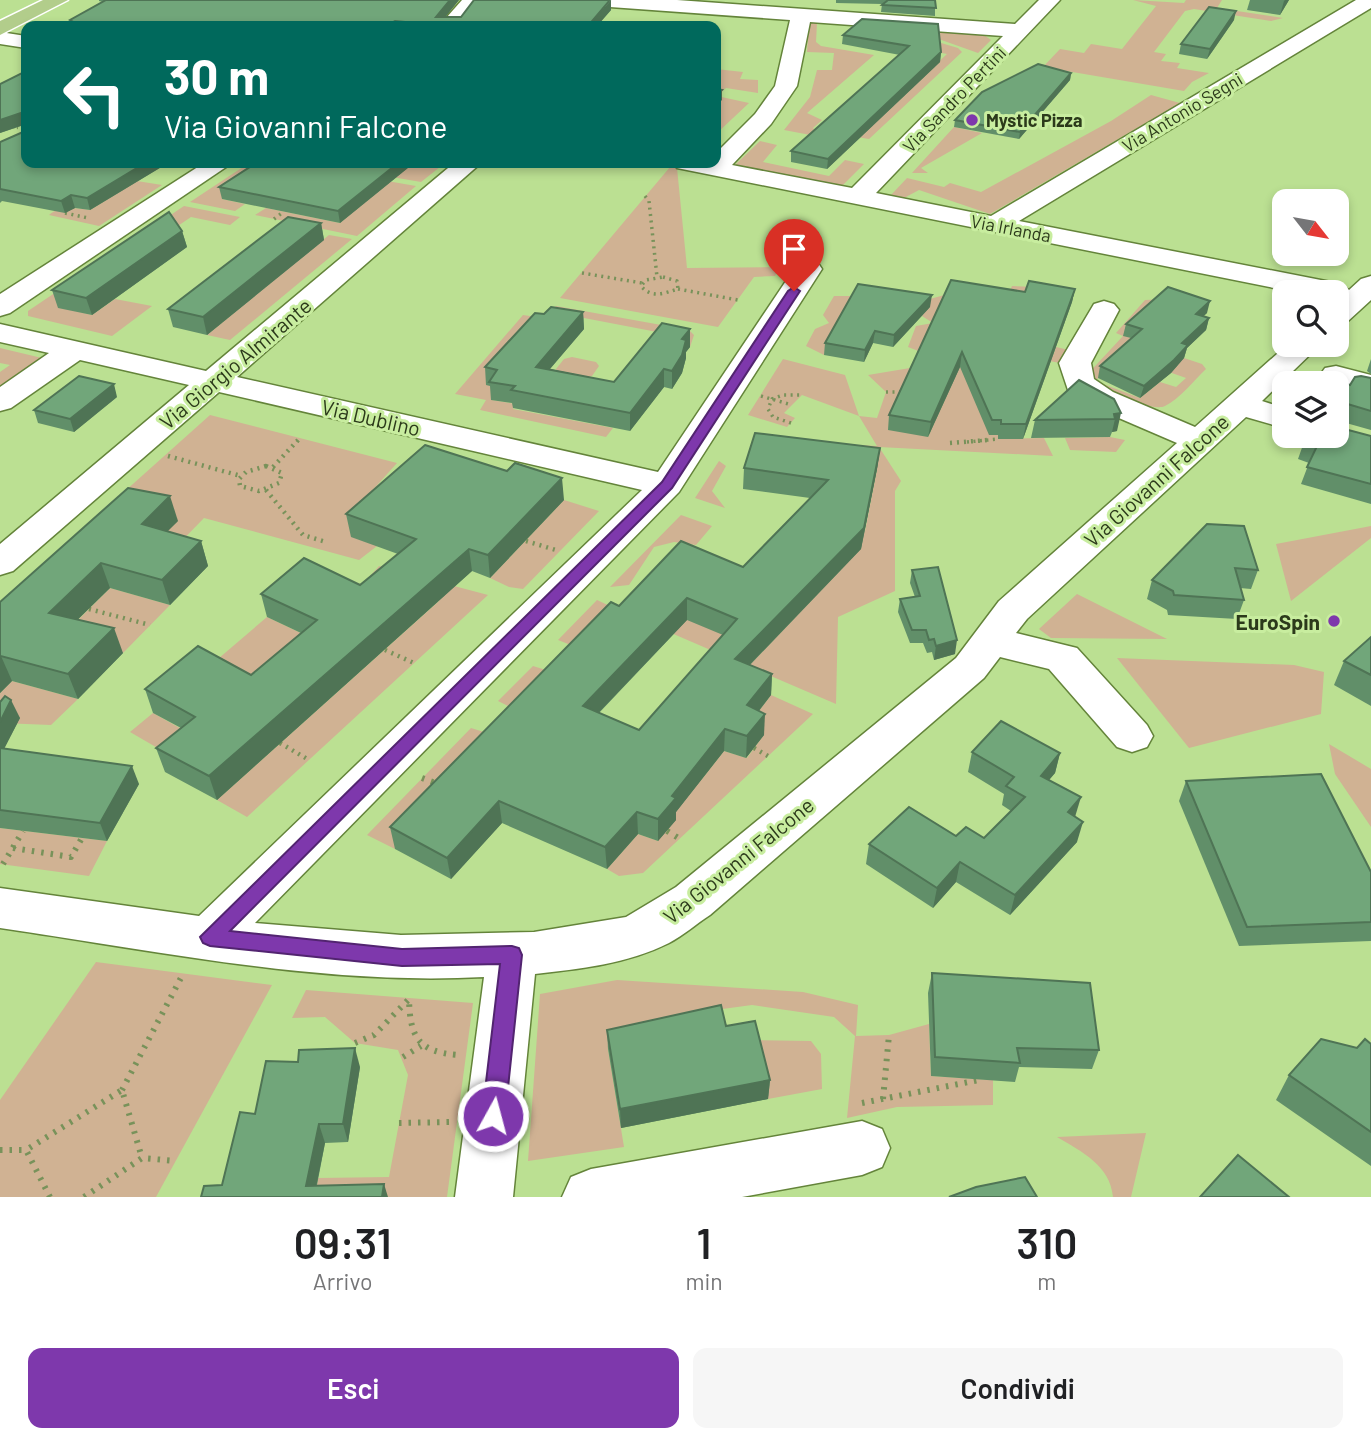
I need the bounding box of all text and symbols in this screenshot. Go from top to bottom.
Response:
street label: Via Sandro Pertini [898,41,1010,157]
text: 30 m [164,46,269,105]
icon: left [49,49,140,140]
street label: Via Antonio Segni [1118,67,1246,157]
text: Via Giovanni Falcone [164,106,448,144]
place label: Mystic Pizza [986,109,1082,131]
marker: Mystic Pizza [964,112,980,128]
north arrow [1272,189,1349,266]
map controls [1272,189,1349,448]
street label: Via Irlanda [969,209,1053,247]
pin [764,219,824,291]
icon: arrive [775,230,813,268]
button: search [1272,280,1349,357]
street label: Via Giorgio Almirante [154,292,316,434]
button: layers [1272,371,1349,448]
street label: Via Dublino [319,393,423,441]
street label: Via Giovanni Falcone [1079,408,1233,552]
place label: EuroSpin [1236,609,1320,634]
marker: EuroSpin [1326,613,1342,629]
street label: Via Giovanni Falcone [658,792,818,928]
position arrow [456,1079,530,1153]
text: 09:31 [294,1217,392,1267]
text: 1 [697,1217,711,1267]
text: 310 [1016,1217,1077,1267]
text: Arrivo [313,1267,373,1295]
text: min [685,1267,723,1295]
text: m [1037,1267,1056,1295]
button: Esci [28,1348,679,1428]
button: Condividi [693,1348,1343,1428]

